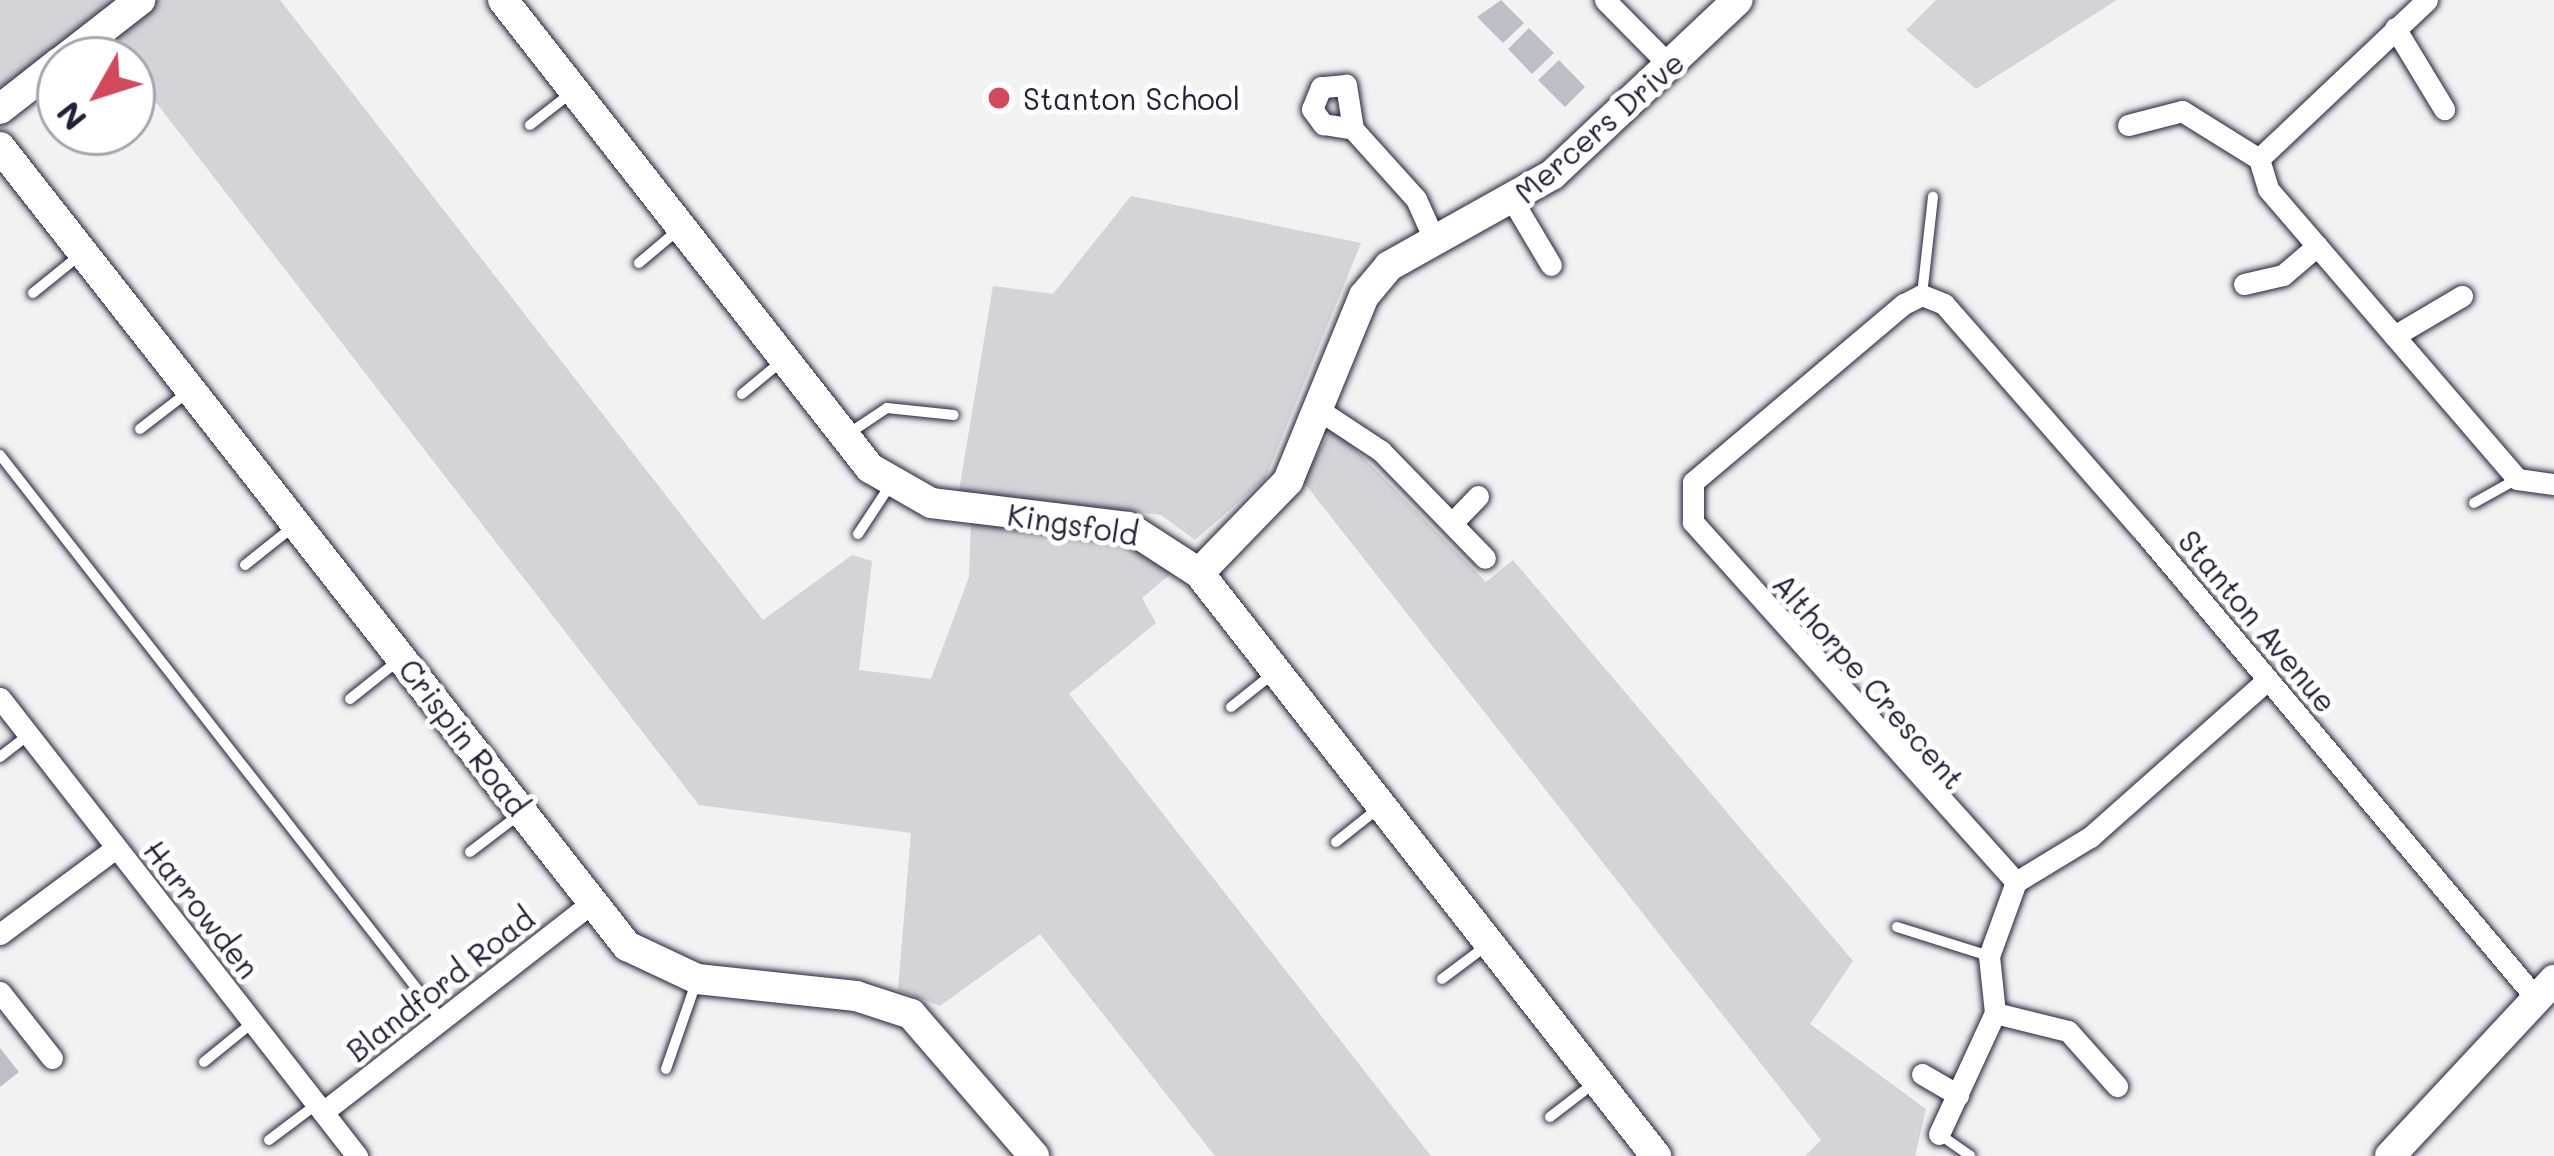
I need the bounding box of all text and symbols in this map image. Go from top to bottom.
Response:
north arrow [36,36,156,156]
street label: Mercers Drive [1507,44,1691,210]
place label: Stanton School [1023,80,1240,116]
marker: Stanton School [986,85,1012,111]
text: N [45,94,95,140]
street label: Kingsfold [1005,496,1141,552]
street label: Stanton Avenue [2171,523,2345,719]
street label: Althorpe Crescent [1766,566,1972,796]
street label: Crispin Road [392,651,536,823]
street label: Harrowden [137,833,267,985]
street label: Blandford Road [339,900,541,1068]

